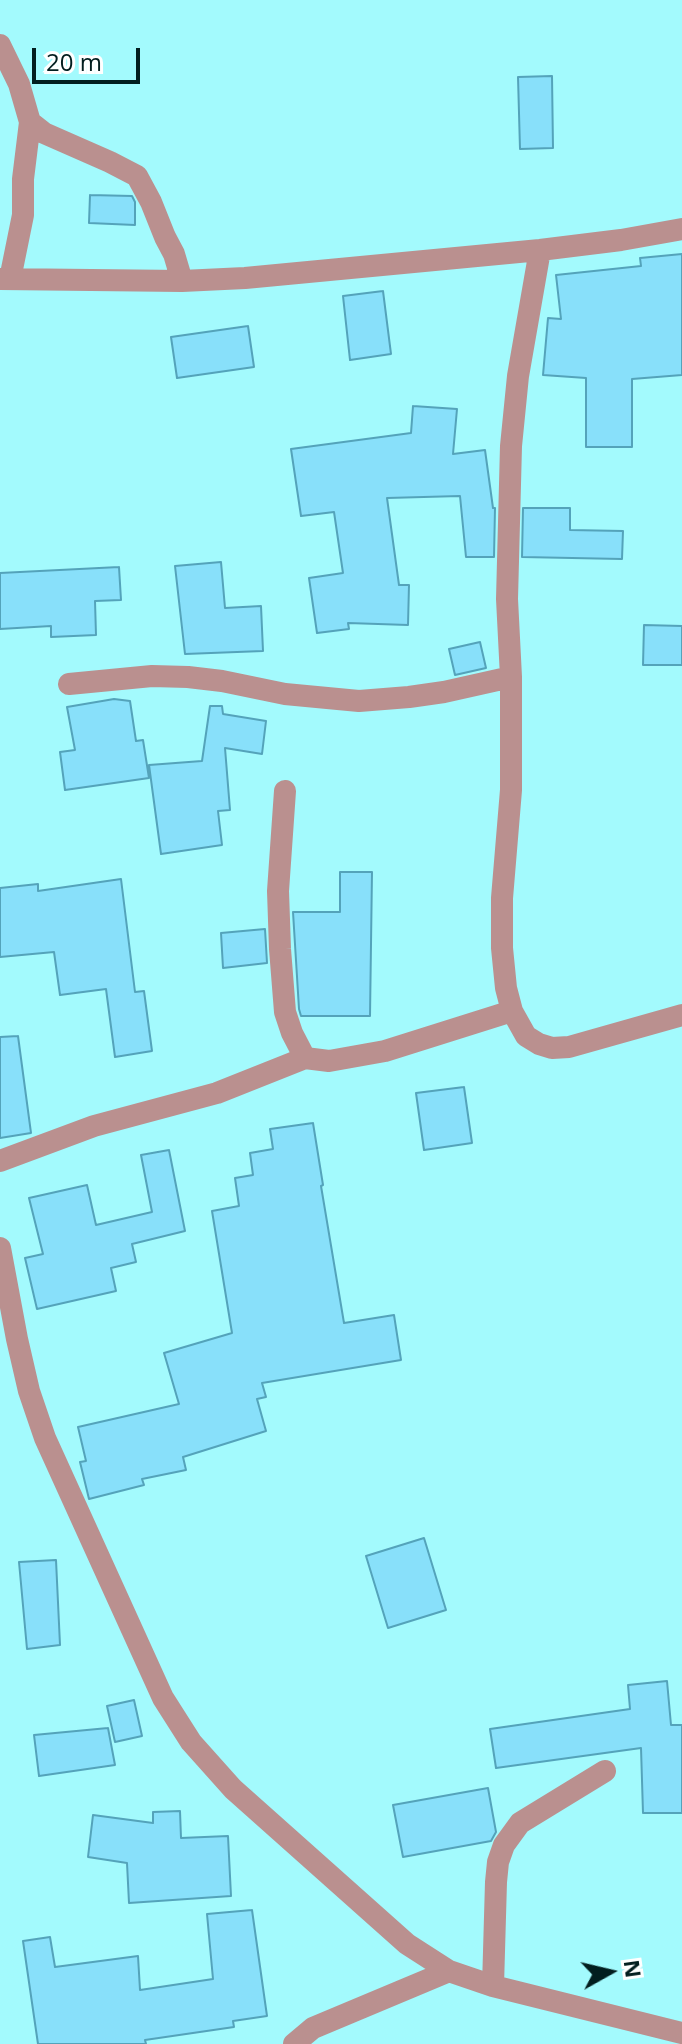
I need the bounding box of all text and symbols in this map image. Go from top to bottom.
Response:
scale bar [36,32,144,82]
text: 20 m [46,45,102,78]
north arrow [570,1932,650,2012]
text: N [618,1958,650,1980]

